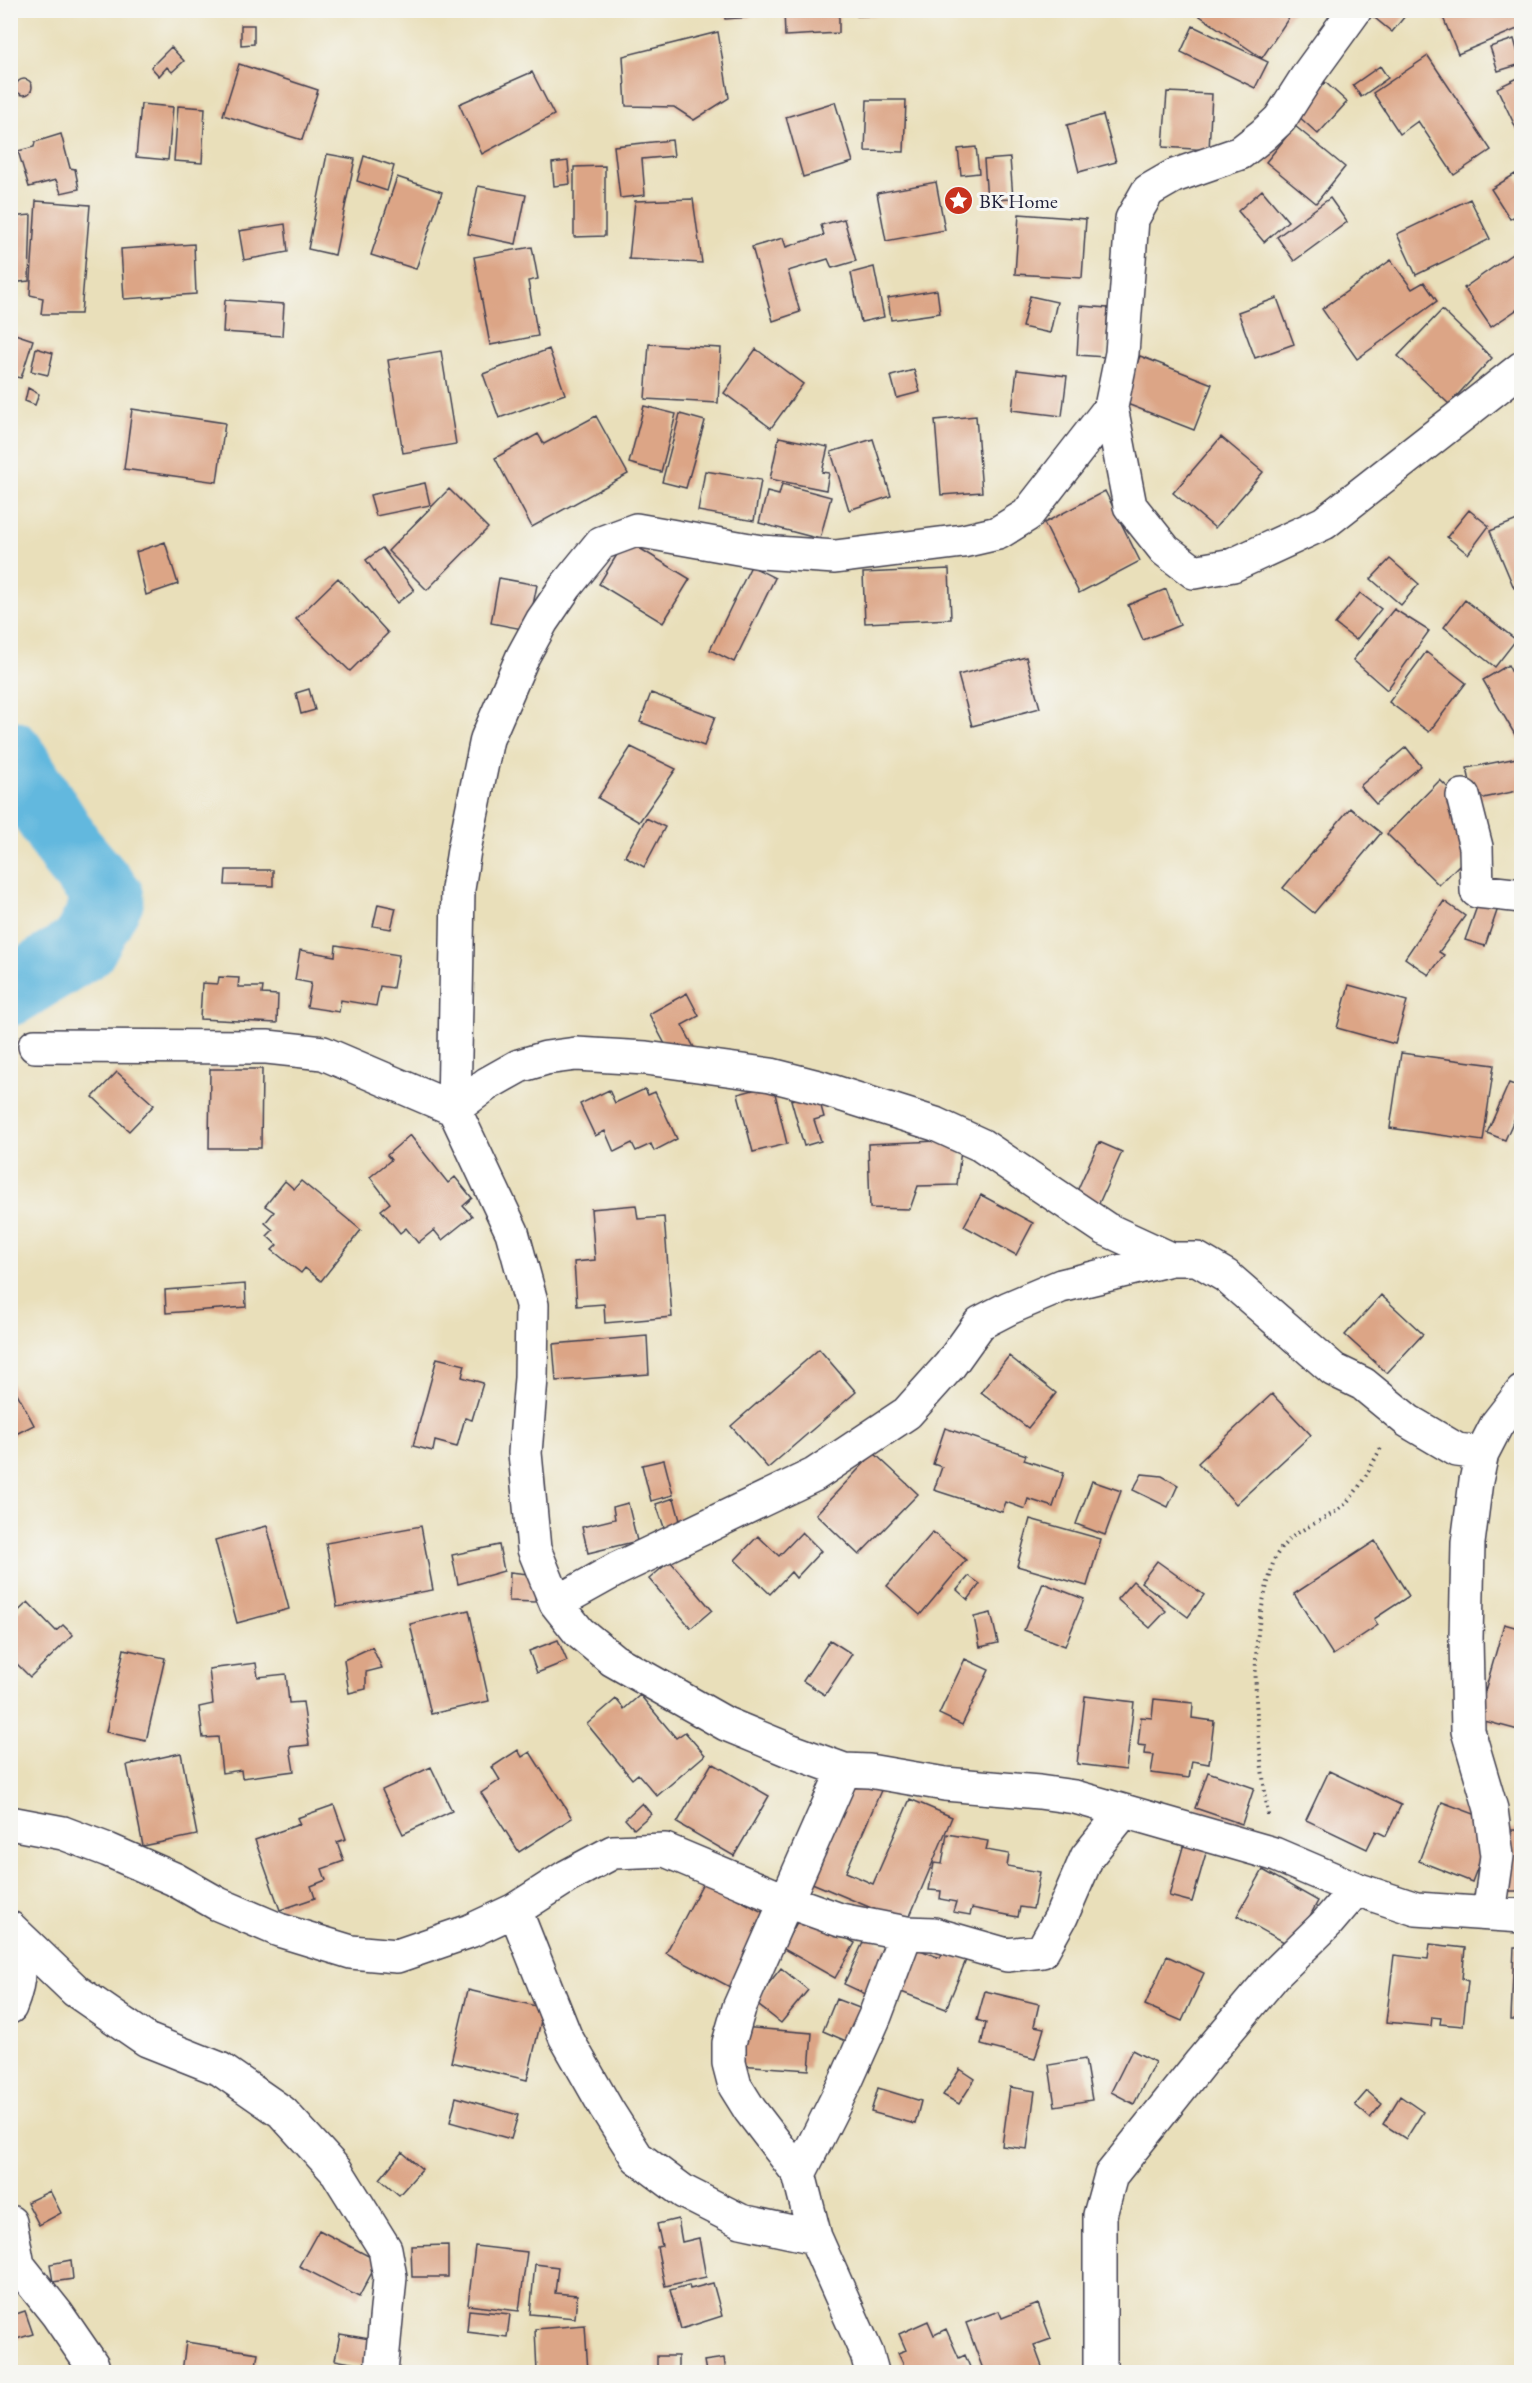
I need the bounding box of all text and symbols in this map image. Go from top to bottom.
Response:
place icon: BK Home [942,185,974,217]
place label: BK Home [979,188,1058,214]

